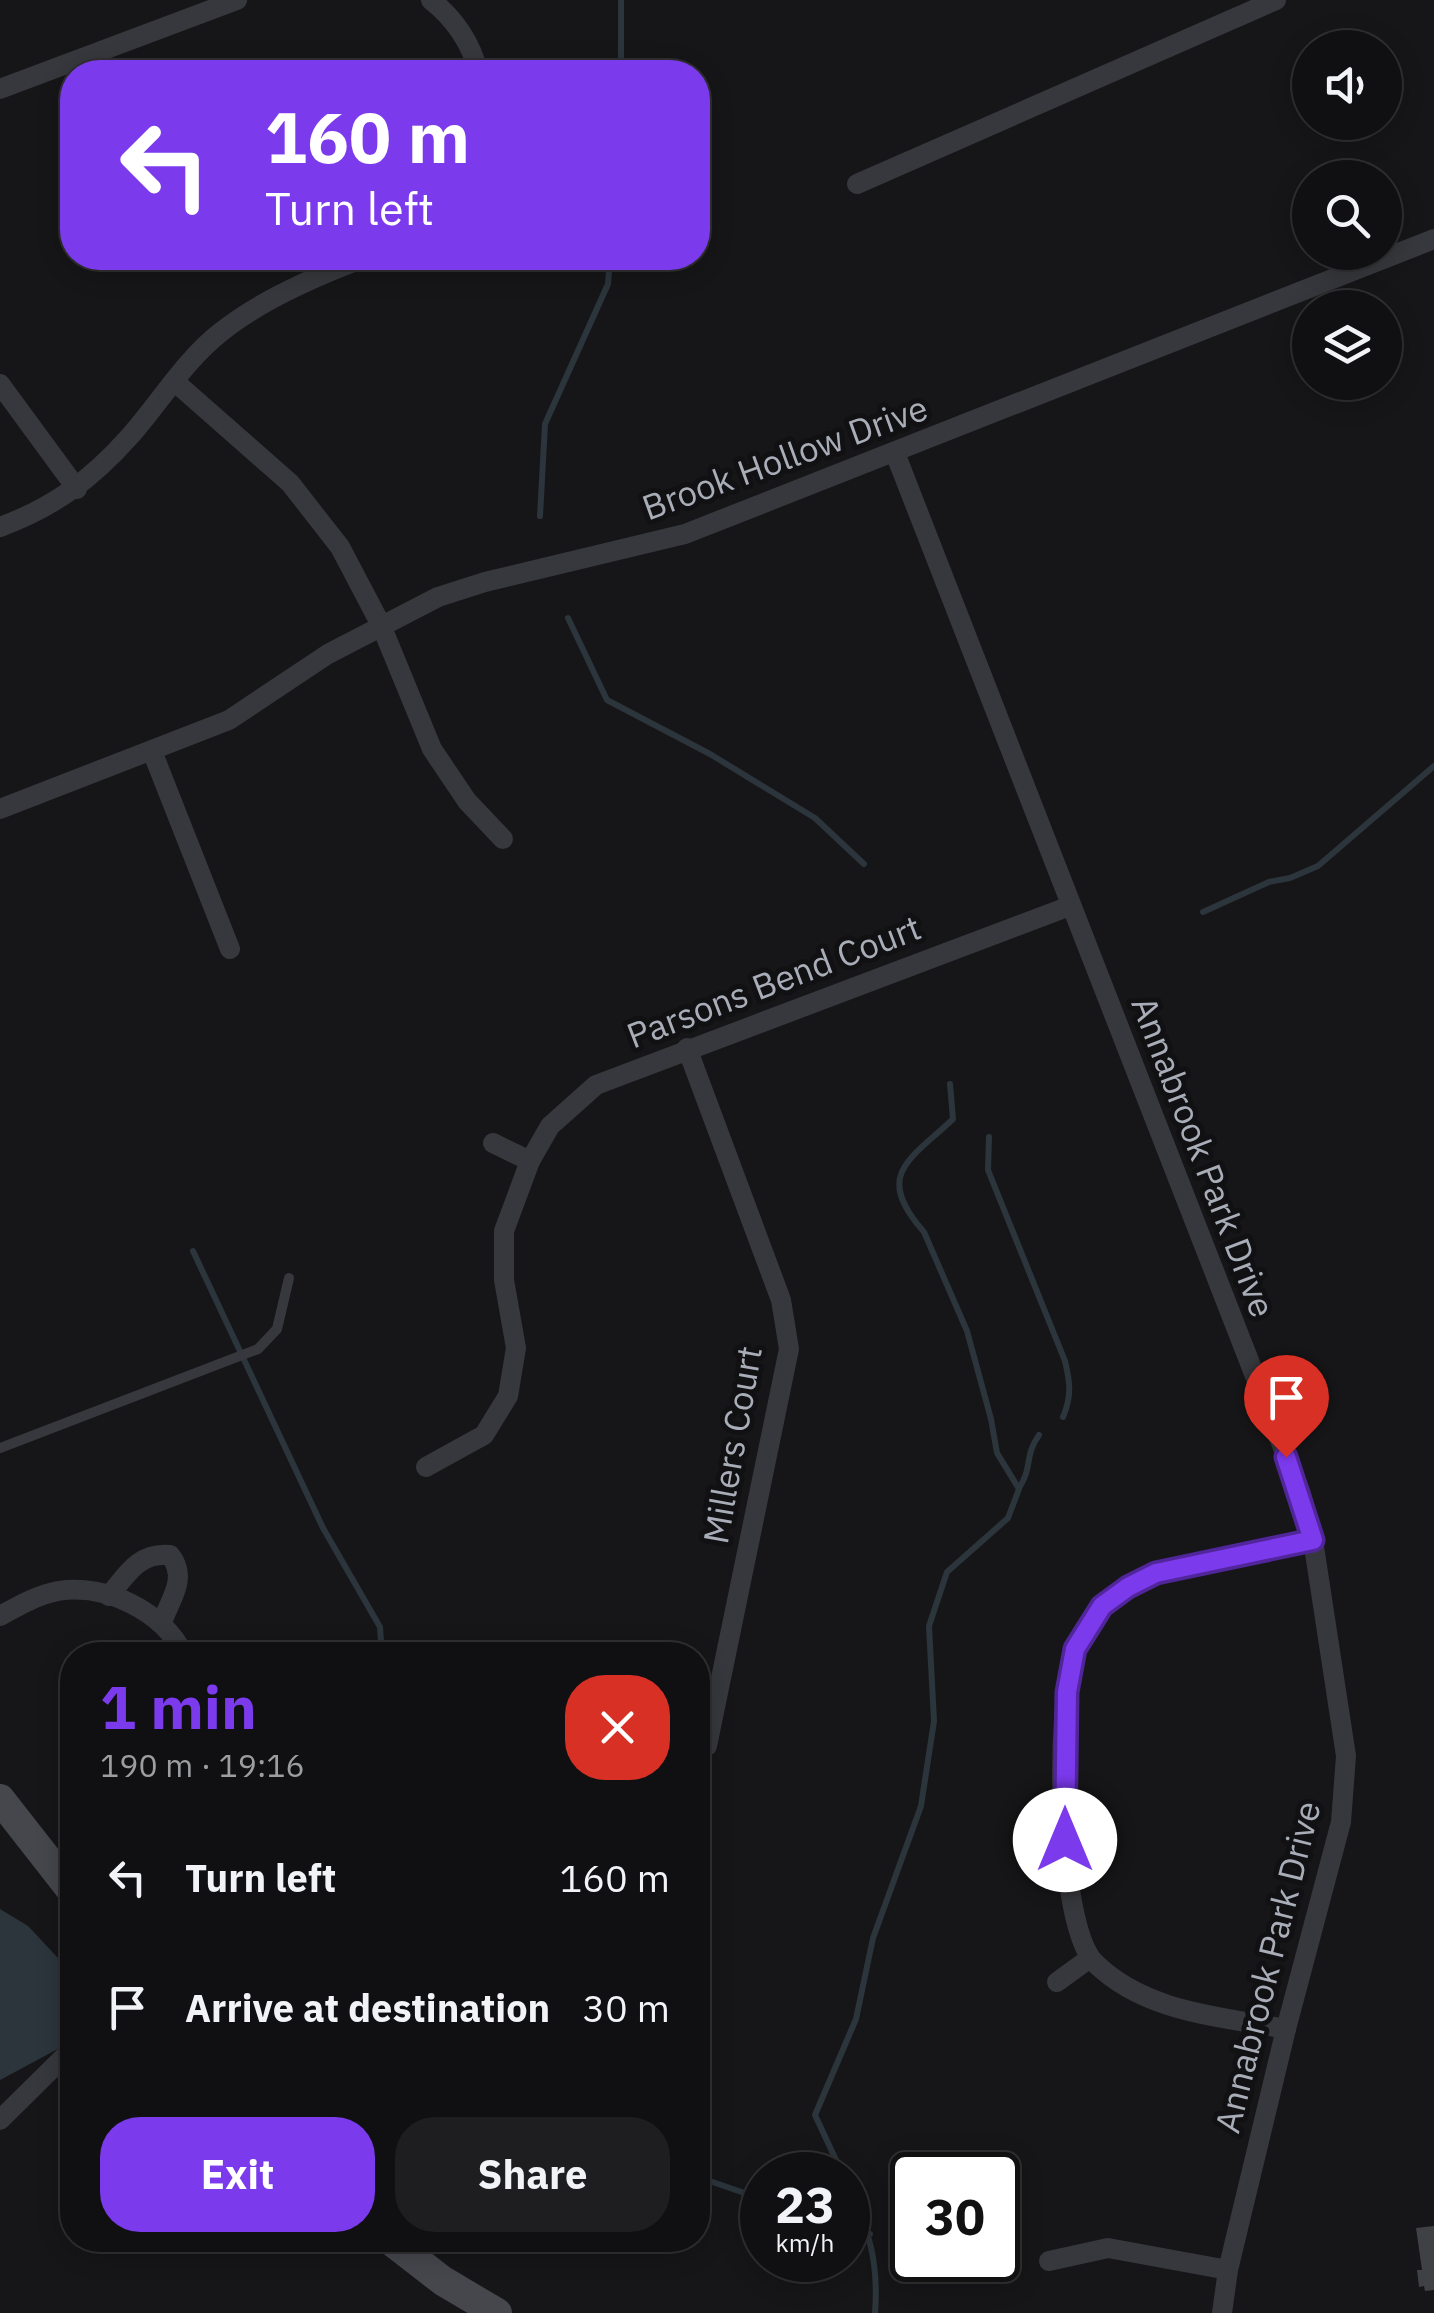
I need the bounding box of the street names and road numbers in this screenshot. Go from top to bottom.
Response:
street label: Brook Hollow Drive [636,384,934,530]
street label: Parsons Bend Court [620,904,927,1058]
street label: Annabrook Park Drive [1122,990,1286,1324]
street label: Millers Court [692,1342,772,1547]
street label: Annabrook Park Drive [1204,1796,1330,2137]

